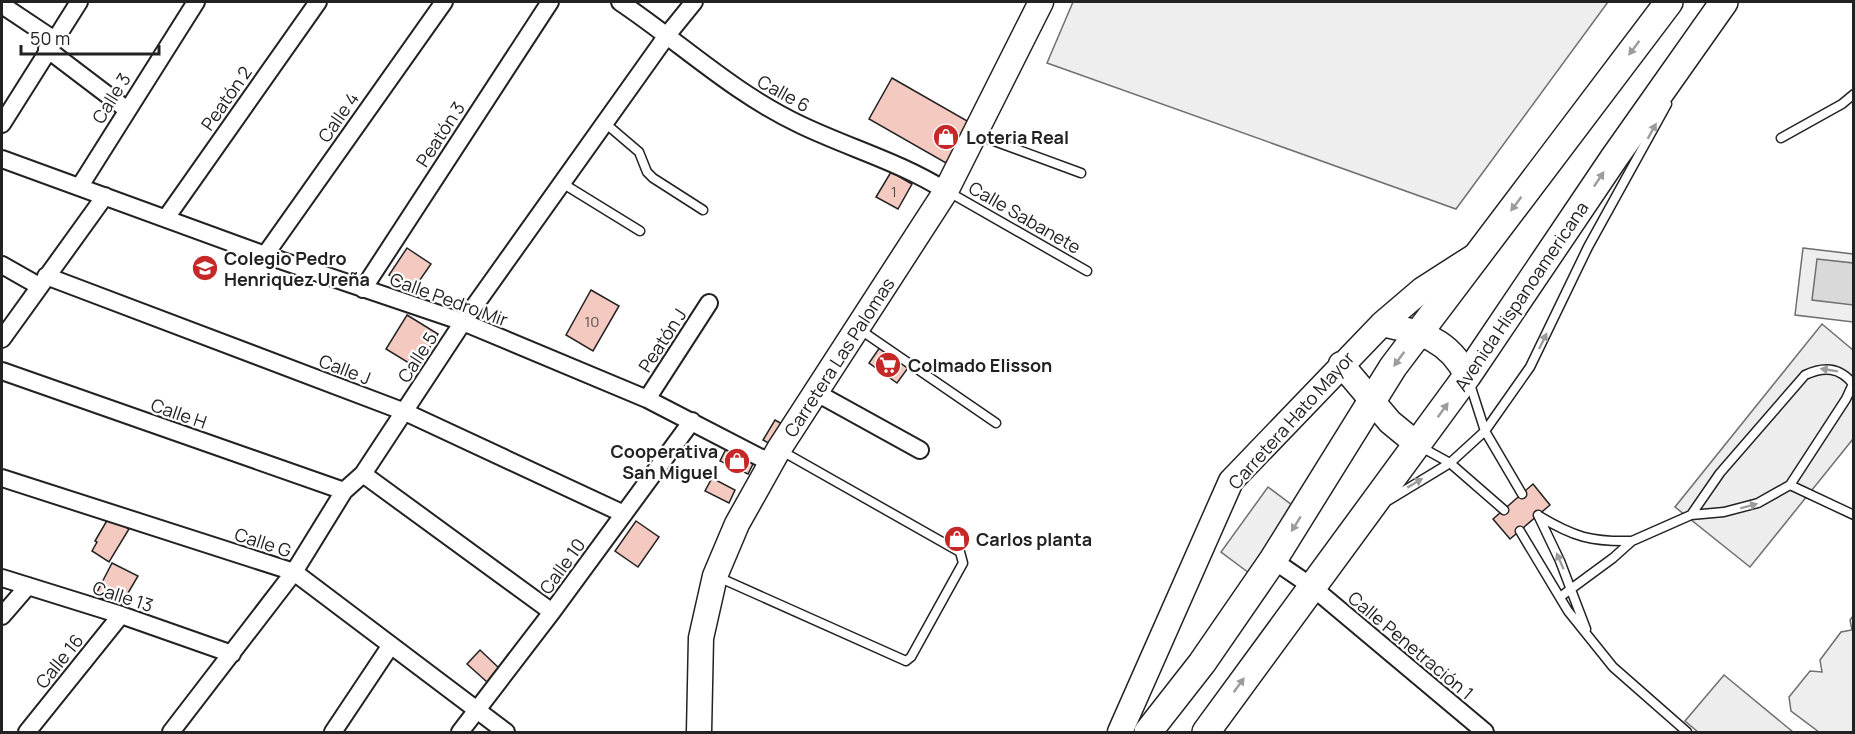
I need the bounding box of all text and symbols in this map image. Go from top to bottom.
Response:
scale bar [21,18,159,56]
text: 50 m [30,26,70,50]
one-way arrow [1629,41,1641,56]
street label: Peatón 2 [195,61,257,135]
street label: Calle 3 [86,68,136,128]
street label: Calle 6 [753,69,815,117]
street label: Calle 4 [312,87,364,147]
street label: Peatón 3 [410,97,470,171]
shop icon: Loteria Real [931,122,961,152]
one-way arrow [1647,122,1657,139]
place label: Loteria Real [966,125,1069,149]
one-way arrow [1594,171,1605,187]
street label: Calle Sabanete [965,175,1085,259]
house number: 1 [891,181,897,202]
one-way arrow [1511,196,1523,211]
street label: Avenida Hispanoamericana [1448,197,1594,395]
place label: Colegio Pedro Henriquez Ureña [224,246,370,291]
school or university icon: Colegio Pedro Henriquez Ureña [190,253,220,283]
street label: Calle Pedro Mir [387,267,512,332]
street label: Carretera Las Palomas [778,273,900,441]
street label: Peatón J [633,304,691,376]
house number: 10 [585,311,600,332]
street label: Calle 5 [392,327,442,387]
one-way arrow [1538,333,1547,350]
street label: Carretera Hato Mayor [1223,346,1360,494]
street label: Calle J [316,348,374,390]
supermarket icon: Colmado Elisson [873,350,903,380]
one-way arrow [1393,351,1405,367]
place label: Colmado Elisson [908,353,1052,377]
one-way arrow [1819,366,1838,375]
street label: Calle H [148,392,210,434]
one-way arrow [1437,403,1449,419]
place label: Cooperativa San Miguel [611,439,718,484]
shop icon: Cooperativa San Miguel [722,446,752,476]
one-way arrow [1407,478,1423,489]
one-way arrow [1739,500,1758,510]
one-way arrow [1290,516,1301,533]
street label: Calle G [232,522,295,562]
shop icon: Carlos planta [942,524,972,554]
place label: Carlos planta [976,527,1092,551]
street label: Calle 10 [534,533,590,599]
one-way arrow [1555,553,1564,570]
street label: Calle 13 [90,575,156,617]
street label: Calle Penetración 1 [1343,585,1479,705]
street label: Calle 16 [30,629,88,693]
one-way arrow [1233,677,1245,692]

